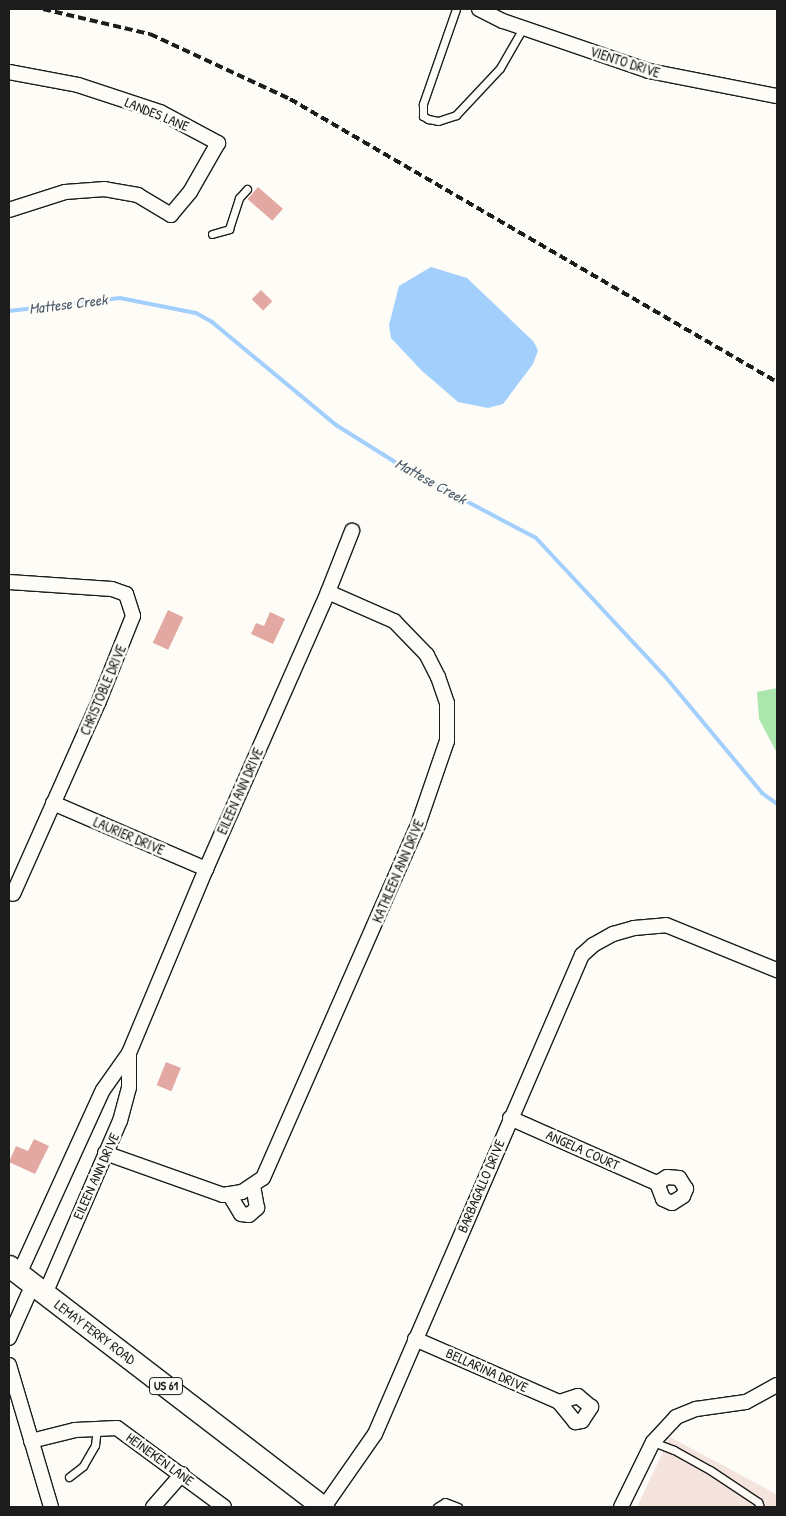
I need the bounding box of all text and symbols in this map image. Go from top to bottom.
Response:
street label: VIENTO DRIVE [588,43,662,81]
street label: LANDES LANE [122,94,192,134]
water label: Mattese Creek [28,290,108,318]
water label: Mattese Creek [392,454,470,508]
street label: CHRISTOBLE DRIVE [76,642,130,738]
street label: EILEEN ANN DRIVE [213,745,267,837]
street label: LAURIER DRIVE [91,814,167,858]
street label: KATHLEEN ANN DRIVE [369,817,427,925]
street label: ANGELA COURT [544,1126,622,1174]
street label: EILEEN ANN DRIVE [69,1130,123,1222]
street label: BARBAGALLO DRIVE [454,1137,508,1235]
street label: LEMAY FERRY ROAD [51,1296,139,1368]
street label: BELLARINA DRIVE [443,1344,531,1396]
road number: US 61 [148,1376,184,1395]
street label: HEINEKEN LANE [123,1429,197,1489]

